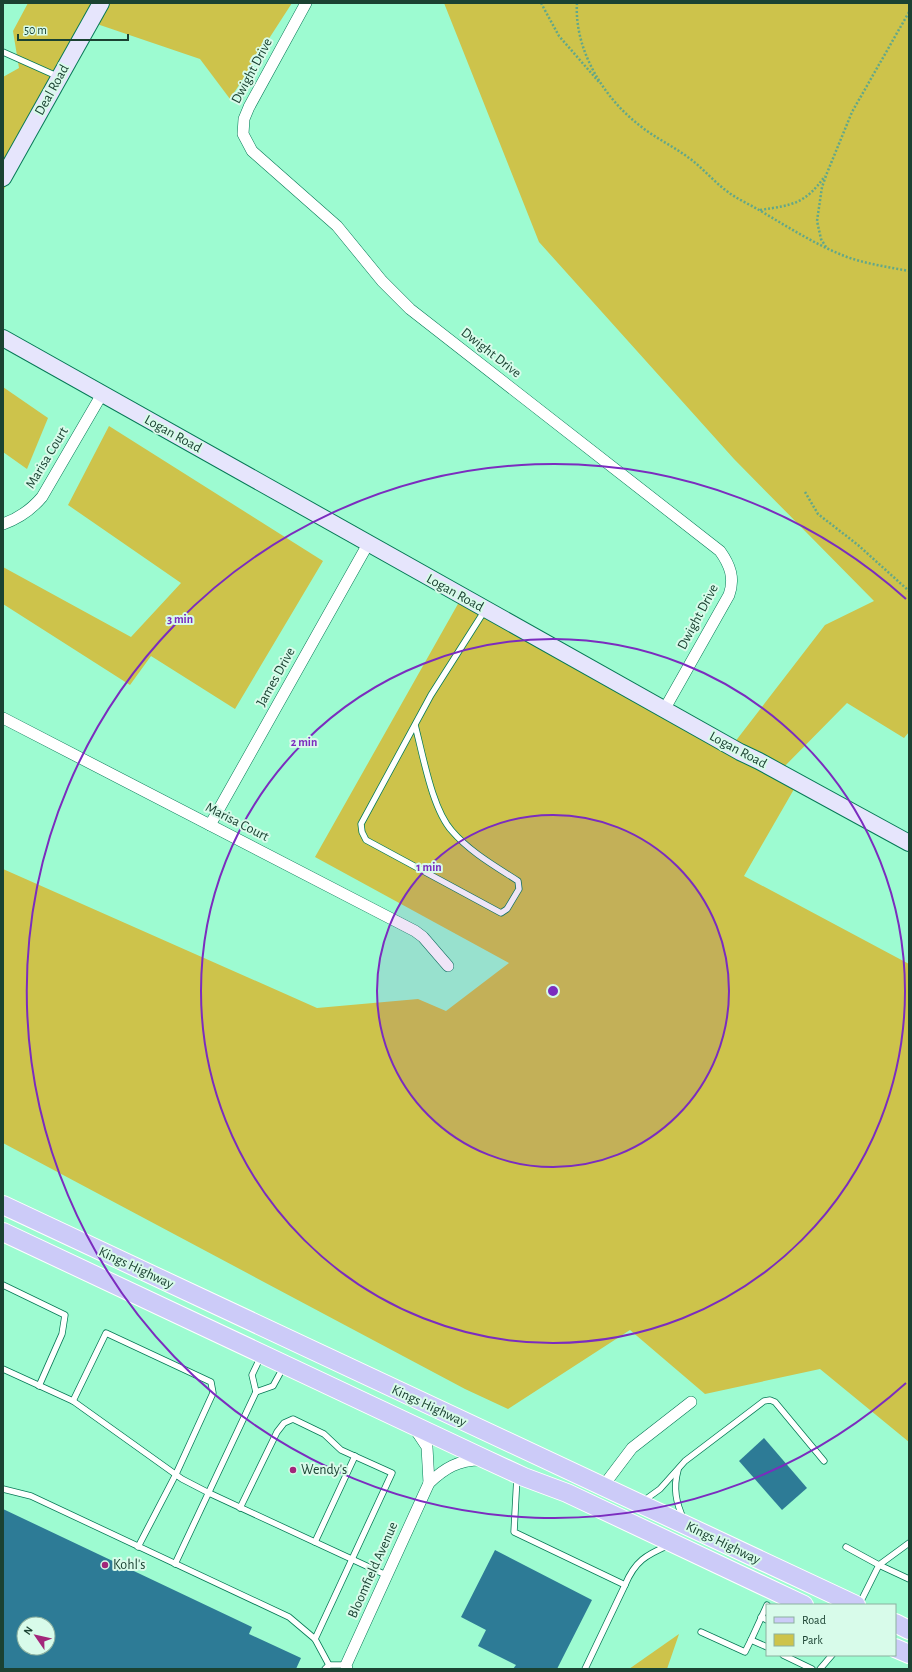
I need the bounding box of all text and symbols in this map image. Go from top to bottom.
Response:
scale bar [18,16,128,42]
text: 50 m [24,24,47,36]
street label: Dwight Drive [229,36,275,106]
street label: Deal Road [32,62,72,118]
street label: Dwight Drive [458,325,524,381]
street label: Logan Road [142,413,204,455]
street label: Marisa Court [23,424,71,491]
street label: Logan Road [424,572,486,614]
street label: Dwight Drive [675,582,721,652]
text: 3 min [167,613,193,625]
street label: James Drive [254,645,298,709]
street label: Logan Road [707,729,769,771]
text: 2 min [291,736,317,748]
street label: Marisa Court [203,800,271,844]
text: 1 min [416,861,442,873]
centre of rings [546,984,560,998]
street label: Kings Highway [96,1245,176,1291]
street label: Kings Highway [389,1383,469,1429]
place label: Wendy's [301,1463,347,1477]
marker: Wendy's [288,1465,298,1475]
street label: Kings Highway [684,1519,762,1567]
street label: Bloomfield Avenue [346,1520,400,1620]
place label: Kohl's [113,1558,145,1572]
marker: Kohl's [100,1560,110,1570]
legend [766,1604,896,1656]
text: Road [802,1614,826,1626]
north arrow [16,1616,56,1656]
text: N [21,1624,35,1637]
text: Park [802,1634,823,1646]

